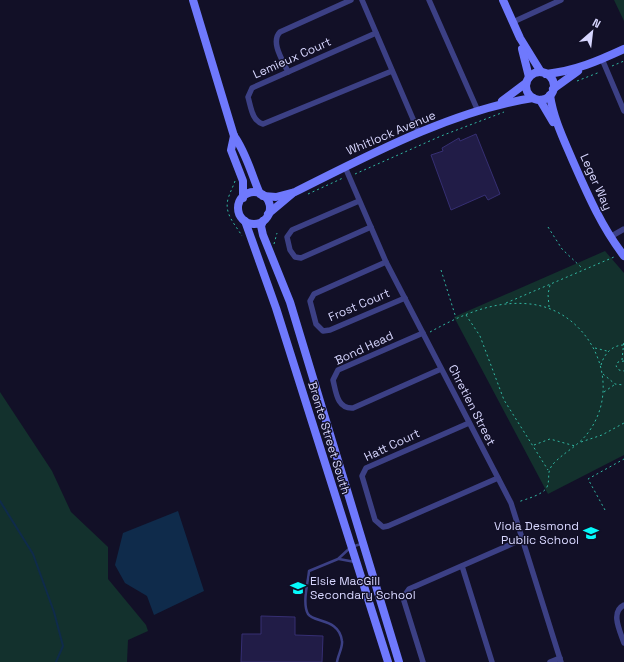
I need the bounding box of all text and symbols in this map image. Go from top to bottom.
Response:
north arrow [572,12,612,52]
text: N [590,15,603,31]
street label: Lemieux Court [250,34,334,82]
street label: Whitlock Avenue [344,107,438,159]
street label: Leger Way [576,151,616,213]
street label: Frost Court [326,285,392,325]
street label: Bond Head [332,327,396,369]
street label: Chretien Street [445,362,499,448]
street label: Bronte Street South [304,380,354,496]
street label: Hatt Court [362,425,422,465]
place label: Viola Desmond Public School [494,518,579,548]
school or university icon: Viola Desmond Public School [582,524,600,542]
place label: Elsie MacGill Secondary School [310,573,416,603]
school or university icon: Elsie MacGill Secondary School [289,579,307,597]

